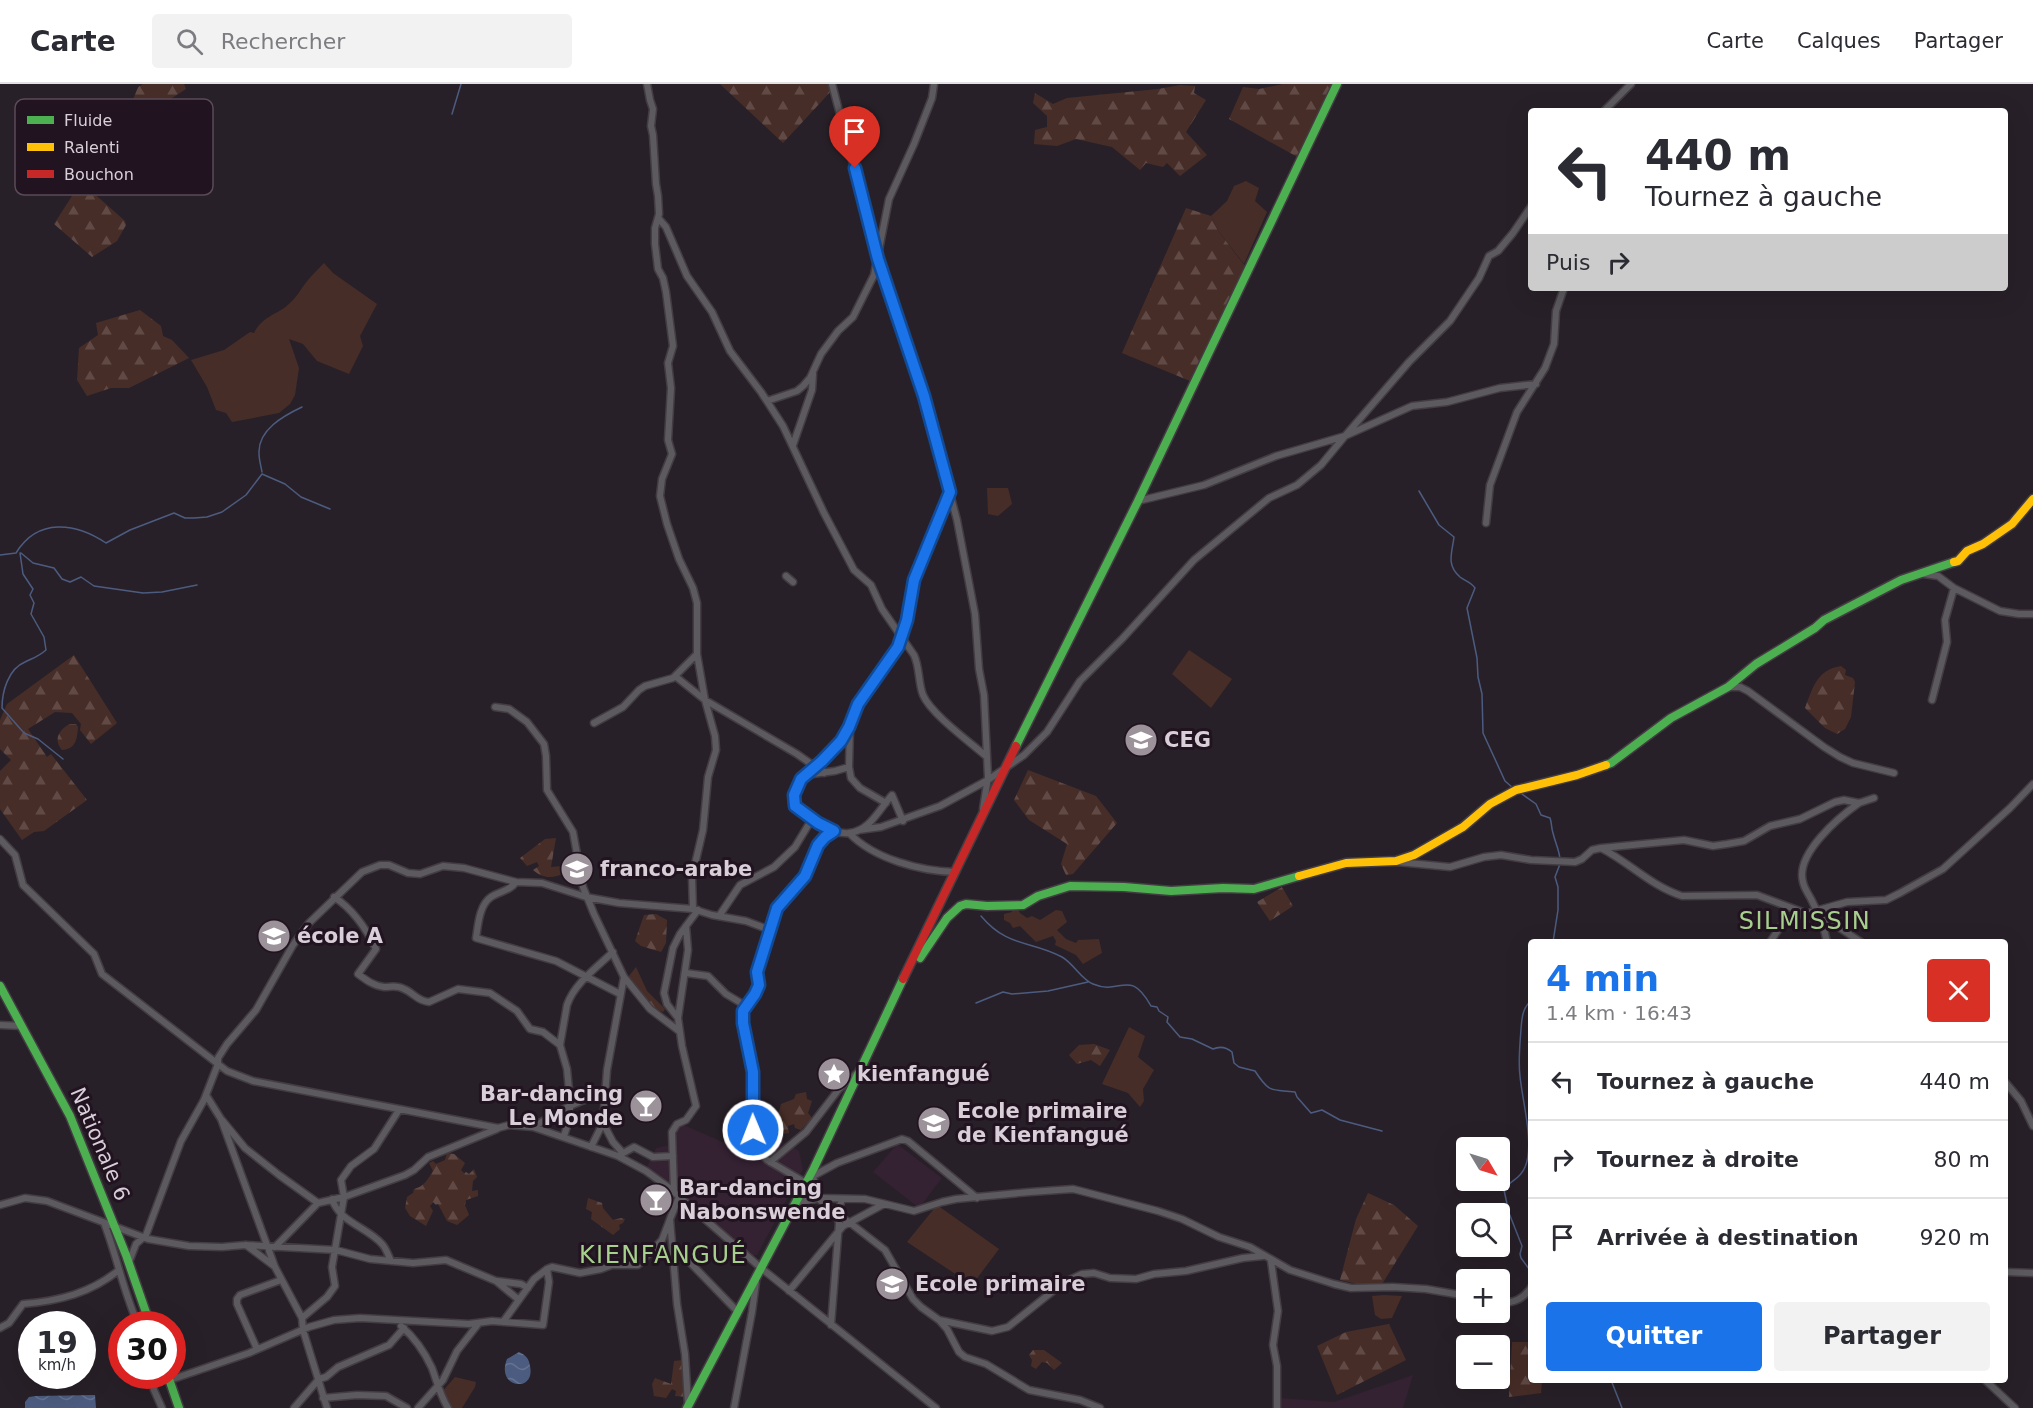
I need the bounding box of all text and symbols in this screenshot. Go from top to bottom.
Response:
search box [152,14,572,68]
text: Carte [30,25,116,58]
icon: search [173,25,206,58]
text: Rechercher [221,29,345,54]
text: Carte [1707,29,1764,53]
text: Calques [1797,29,1881,53]
text: Partager [1914,29,2003,53]
legend [15,99,213,195]
pin [829,106,880,168]
text: Fluide [64,111,112,130]
icon: arrive [838,115,871,148]
text: 440 m [1645,131,1791,180]
icon: left [1546,132,1624,210]
text: Ralenti [64,138,120,157]
text: Bouchon [64,165,134,184]
text: Tournez à gauche [1645,181,1882,212]
icon: right [1602,246,1635,279]
text: Puis [1546,250,1590,275]
school or university icon: CEG [1123,722,1159,758]
place label: CEG [1164,728,1211,752]
school or university icon: franco-arabe [559,851,595,887]
place label: franco-arabe [600,857,752,881]
district label: SILMISSIN [1739,907,1871,935]
school or university icon: école A [256,918,292,954]
place label: école A [297,924,384,948]
text: 4 min [1546,958,1659,999]
button: close [1927,959,1990,1022]
text: 1.4 km · 16:43 [1546,1001,1692,1025]
place icon: kienfangué [816,1056,852,1092]
place label: kienfangué [857,1062,990,1086]
icon: left [1546,1065,1579,1098]
text: Tournez à gauche [1597,1069,1814,1094]
text: 440 m [1920,1069,1990,1094]
place label: Bar-dancing Le Monde [480,1082,623,1130]
street label: Nationale 6 [65,1084,135,1204]
bar icon: Bar-dancing Le Monde [628,1088,664,1124]
position arrow [721,1098,785,1162]
place label: Ecole primaire de Kienfangué [957,1099,1129,1147]
school or university icon: Ecole primaire de Kienfangué [916,1105,952,1141]
north arrow [1456,1137,1510,1191]
map controls [1456,1137,1510,1389]
icon: right [1546,1143,1579,1176]
text: Tournez à droite [1597,1147,1799,1172]
text: 80 m [1934,1147,1990,1172]
place label: Bar-dancing Nabonswende [679,1176,846,1224]
bar icon: Bar-dancing Nabonswende [638,1182,674,1218]
button: search [1456,1203,1510,1257]
icon: arrive [1546,1221,1579,1254]
text: Arrivée à destination [1597,1225,1859,1250]
text: 920 m [1920,1225,1990,1250]
district label: KIENFANGUÉ [579,1240,747,1269]
school or university icon: Ecole primaire [874,1266,910,1302]
button: + [1456,1269,1510,1323]
place label: Ecole primaire [915,1272,1085,1296]
button: Quitter [1546,1302,1762,1371]
button: Partager [1774,1302,1990,1371]
speed limit sign: 30 [108,1311,186,1389]
text: 19 [36,1325,78,1360]
button: − [1456,1335,1510,1389]
text: km/h [38,1356,76,1374]

